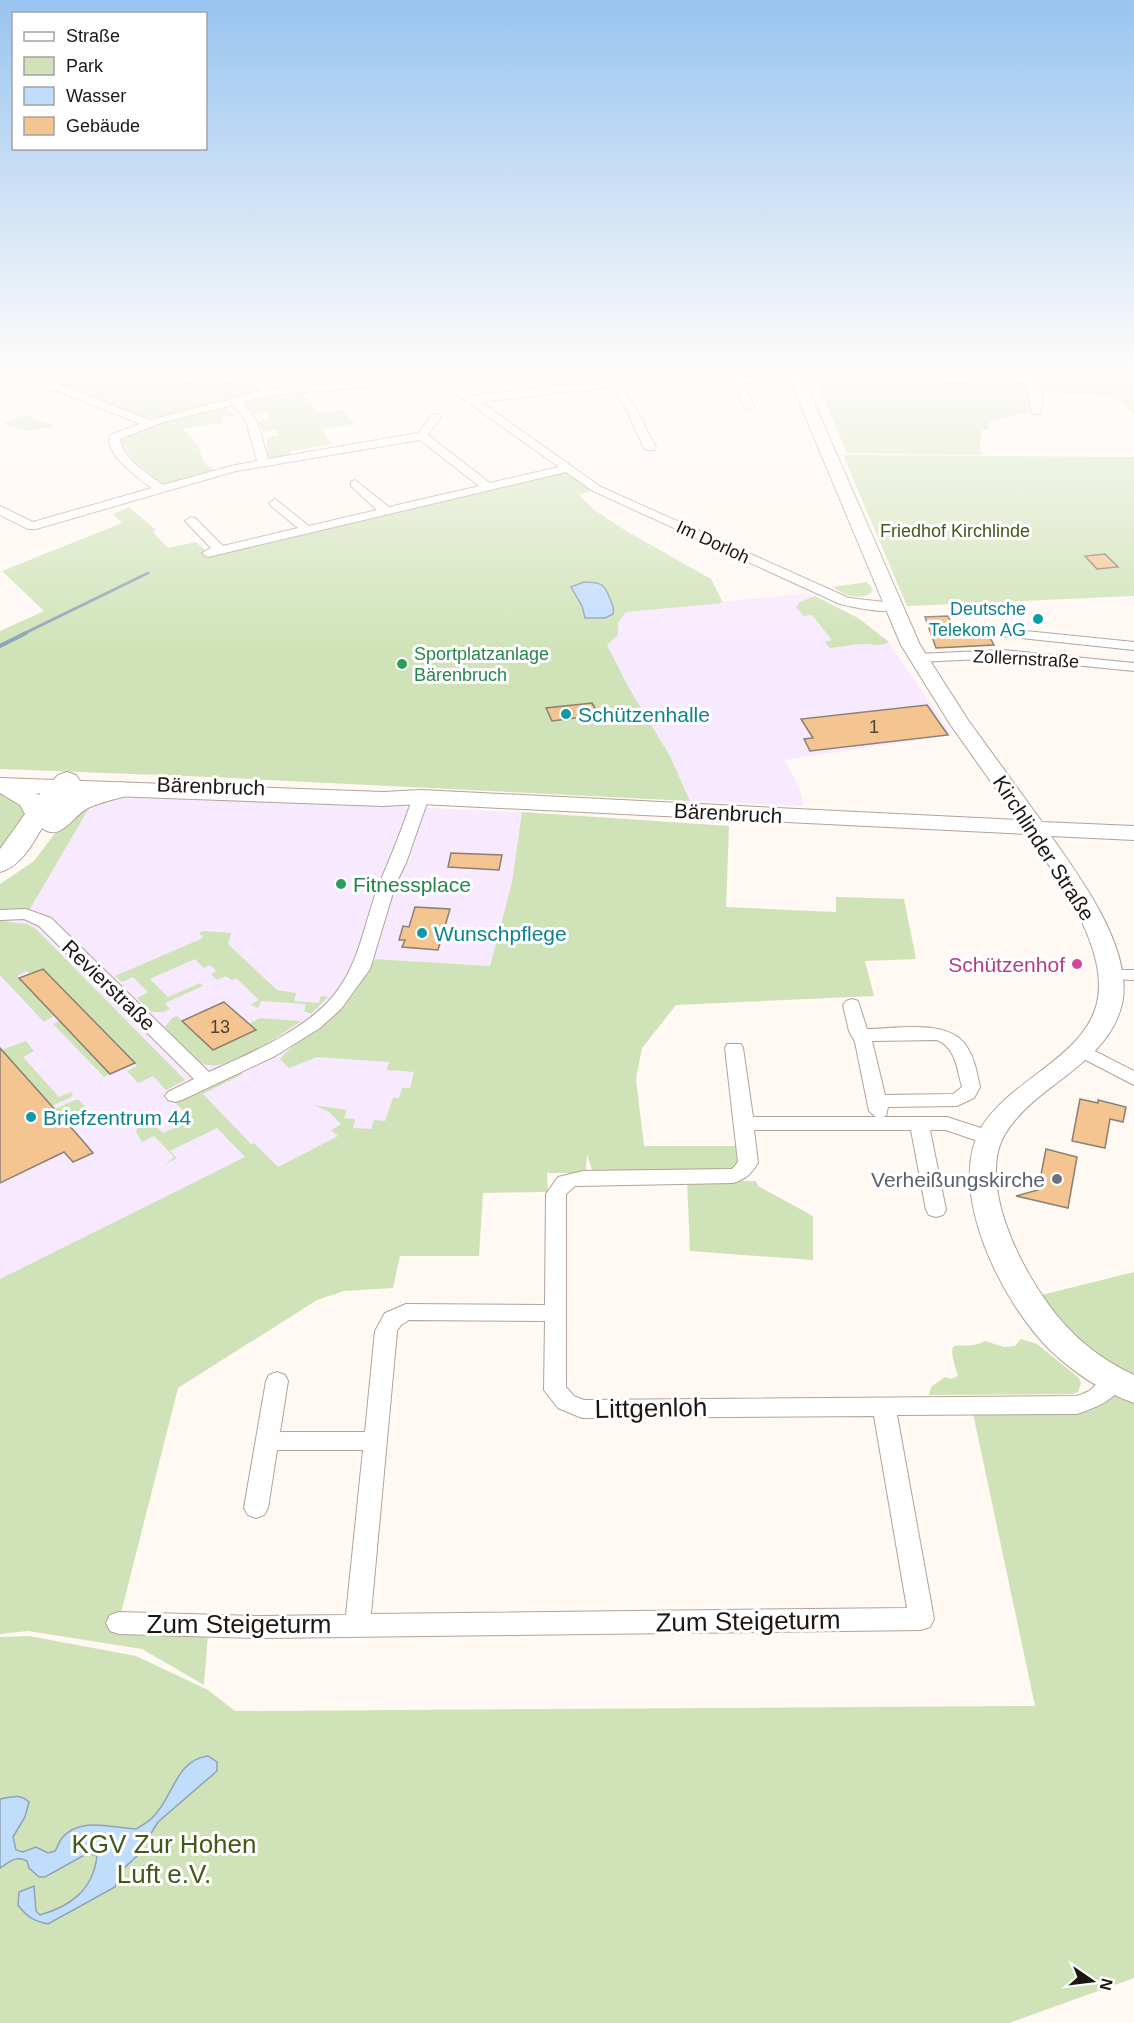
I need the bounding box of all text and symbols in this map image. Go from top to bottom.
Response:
legend [12,12,207,150]
text: Straße [66,26,120,46]
text: Park [66,56,104,76]
text: Wasser [66,86,126,106]
text: Gebäude [66,116,140,136]
street label: Im Dorloh [673,516,753,568]
park label: Friedhof Kirchlinde [880,521,1030,541]
place label: Deutsche Telekom AG [929,599,1026,640]
marker: Deutsche Telekom AG [1031,612,1045,626]
place label: Sportplatzanlage Bärenbruch [414,644,549,685]
street label: Zollernstraße [973,646,1079,672]
marker: Sportplatzanlage Bärenbruch [395,657,409,671]
place label: Schützenhalle [578,703,710,726]
marker: Schützenhalle [559,707,573,721]
house number: 1 [869,717,879,737]
street label: Kirchlinder Straße [989,771,1099,925]
street label: Bärenbruch [156,773,266,799]
street label: Bärenbruch [673,799,783,827]
place label: Fitnessplace [353,873,471,896]
marker: Fitnessplace [334,877,348,891]
place label: Wunschpflege [434,922,567,945]
marker: Wunschpflege [415,926,429,940]
street label: Revierstraße [58,935,160,1035]
place label: Schützenhof [948,953,1065,976]
marker: Schützenhof [1070,957,1084,971]
house number: 13 [210,1017,230,1037]
place label: Briefzentrum 44 [43,1106,192,1129]
marker: Briefzentrum 44 [24,1110,38,1124]
place label: Verheißungskirche [871,1168,1045,1191]
marker: Verheißungskirche [1050,1172,1064,1186]
street label: Littgenloh [594,1392,708,1424]
street label: Zum Steigeturm [655,1604,841,1638]
street label: Zum Steigeturm [147,1609,331,1639]
park label: KGV Zur Hohen Luft e.V. [72,1829,256,1889]
north arrow [1062,1951,1122,2011]
text: N [1096,1977,1116,1992]

